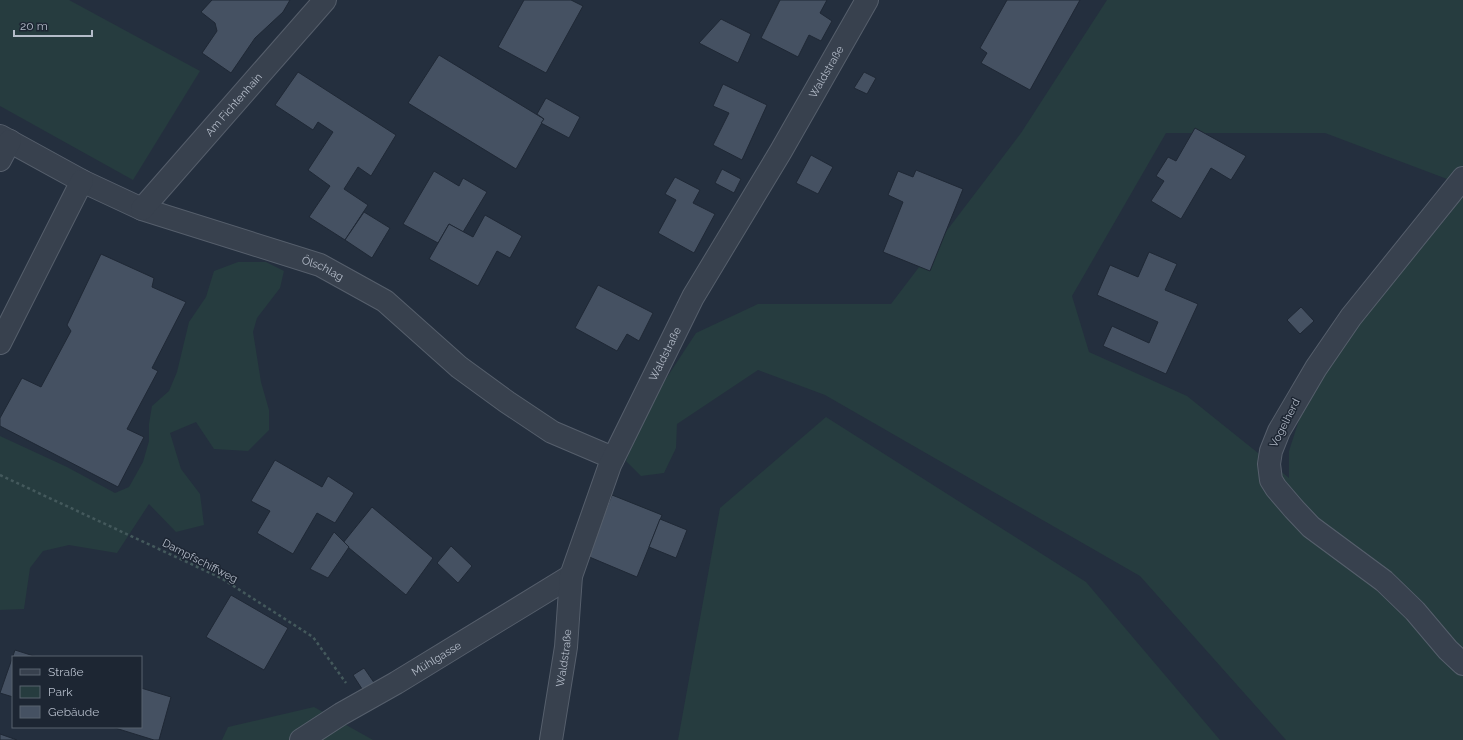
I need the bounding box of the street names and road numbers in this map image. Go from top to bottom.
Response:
street label: Waldstraße [806,43,846,100]
street label: Am Fichtenhain [203,70,265,139]
street label: Ölschlag [300,253,346,283]
street label: Waldstraße [646,324,684,383]
street label: Vogelherd [1267,396,1303,450]
street label: Dampfschiffweg [160,536,240,586]
street label: Waldstraße [553,628,574,688]
street label: Mühlgasse [409,638,464,678]

